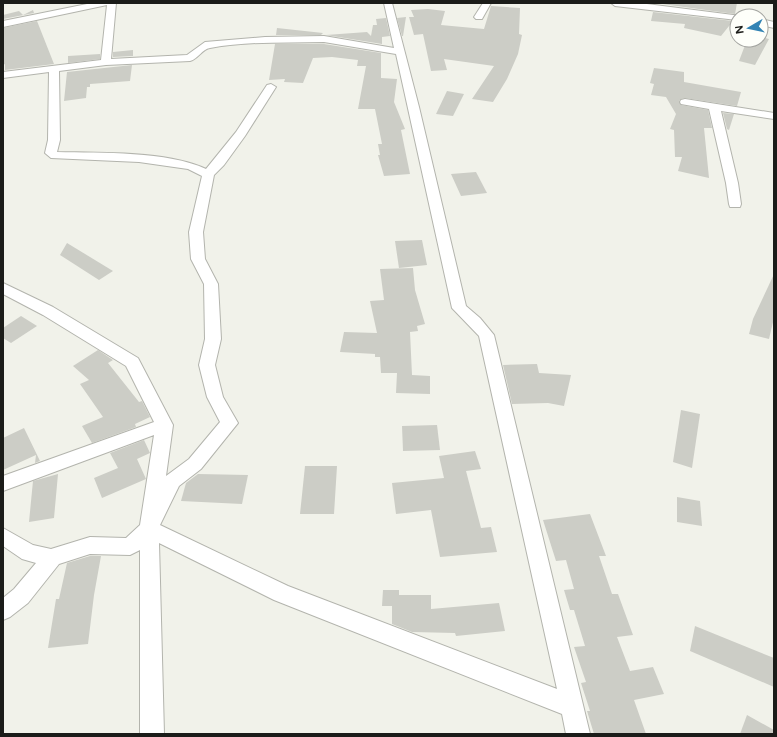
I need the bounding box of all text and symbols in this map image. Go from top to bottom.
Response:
north arrow [729,8,769,48]
text: N [733,24,747,35]

